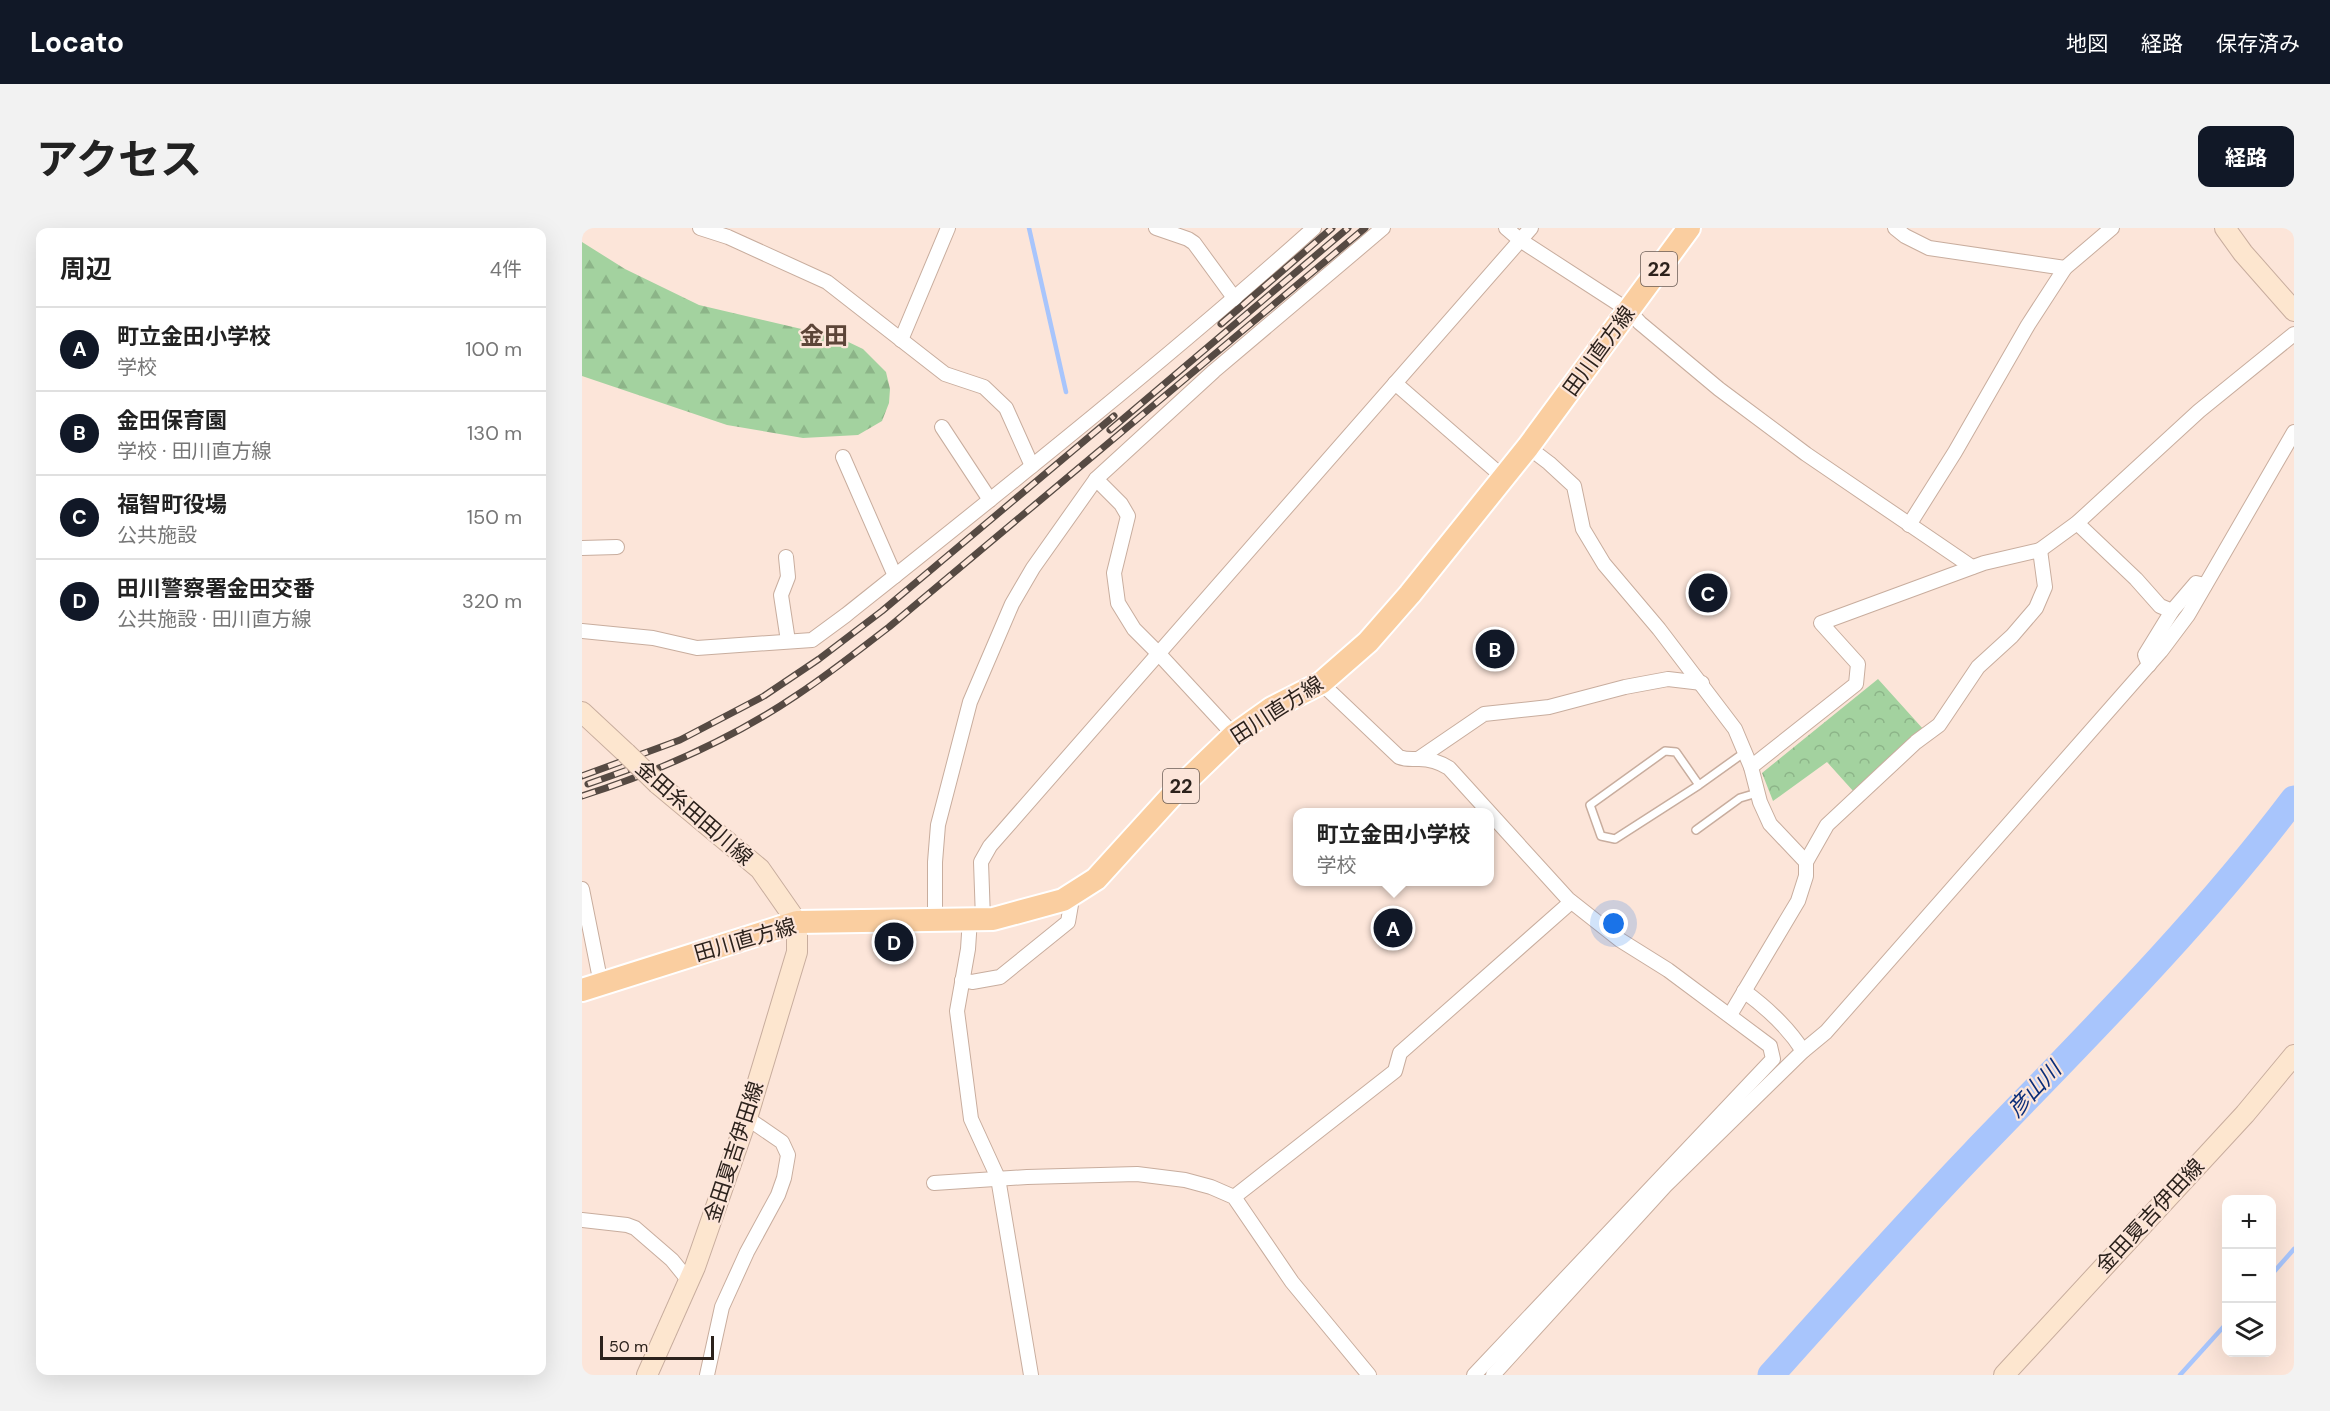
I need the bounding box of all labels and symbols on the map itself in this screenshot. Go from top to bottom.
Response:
road number: 22 [1641,252,1677,286]
street label: 田川直方線 [1557,300,1641,402]
district label: 金田 [800,320,848,351]
pin: C [1688,570,1728,616]
pin: B [1476,626,1514,672]
street label: 田川直方線 [1225,670,1329,750]
street label: 金田糸田田川線 [629,754,759,872]
road number: 22 [1163,769,1199,803]
pin: A [1374,906,1412,950]
your location [1599,909,1628,938]
street label: 田川直方線 [691,912,799,968]
pin: D [874,920,914,964]
water label: 彦山川 [2001,1054,2069,1123]
street label: 金田夏吉伊田線 [698,1078,770,1226]
street label: 金田夏吉伊田線 [2090,1153,2210,1279]
scale bar [600,1333,714,1360]

